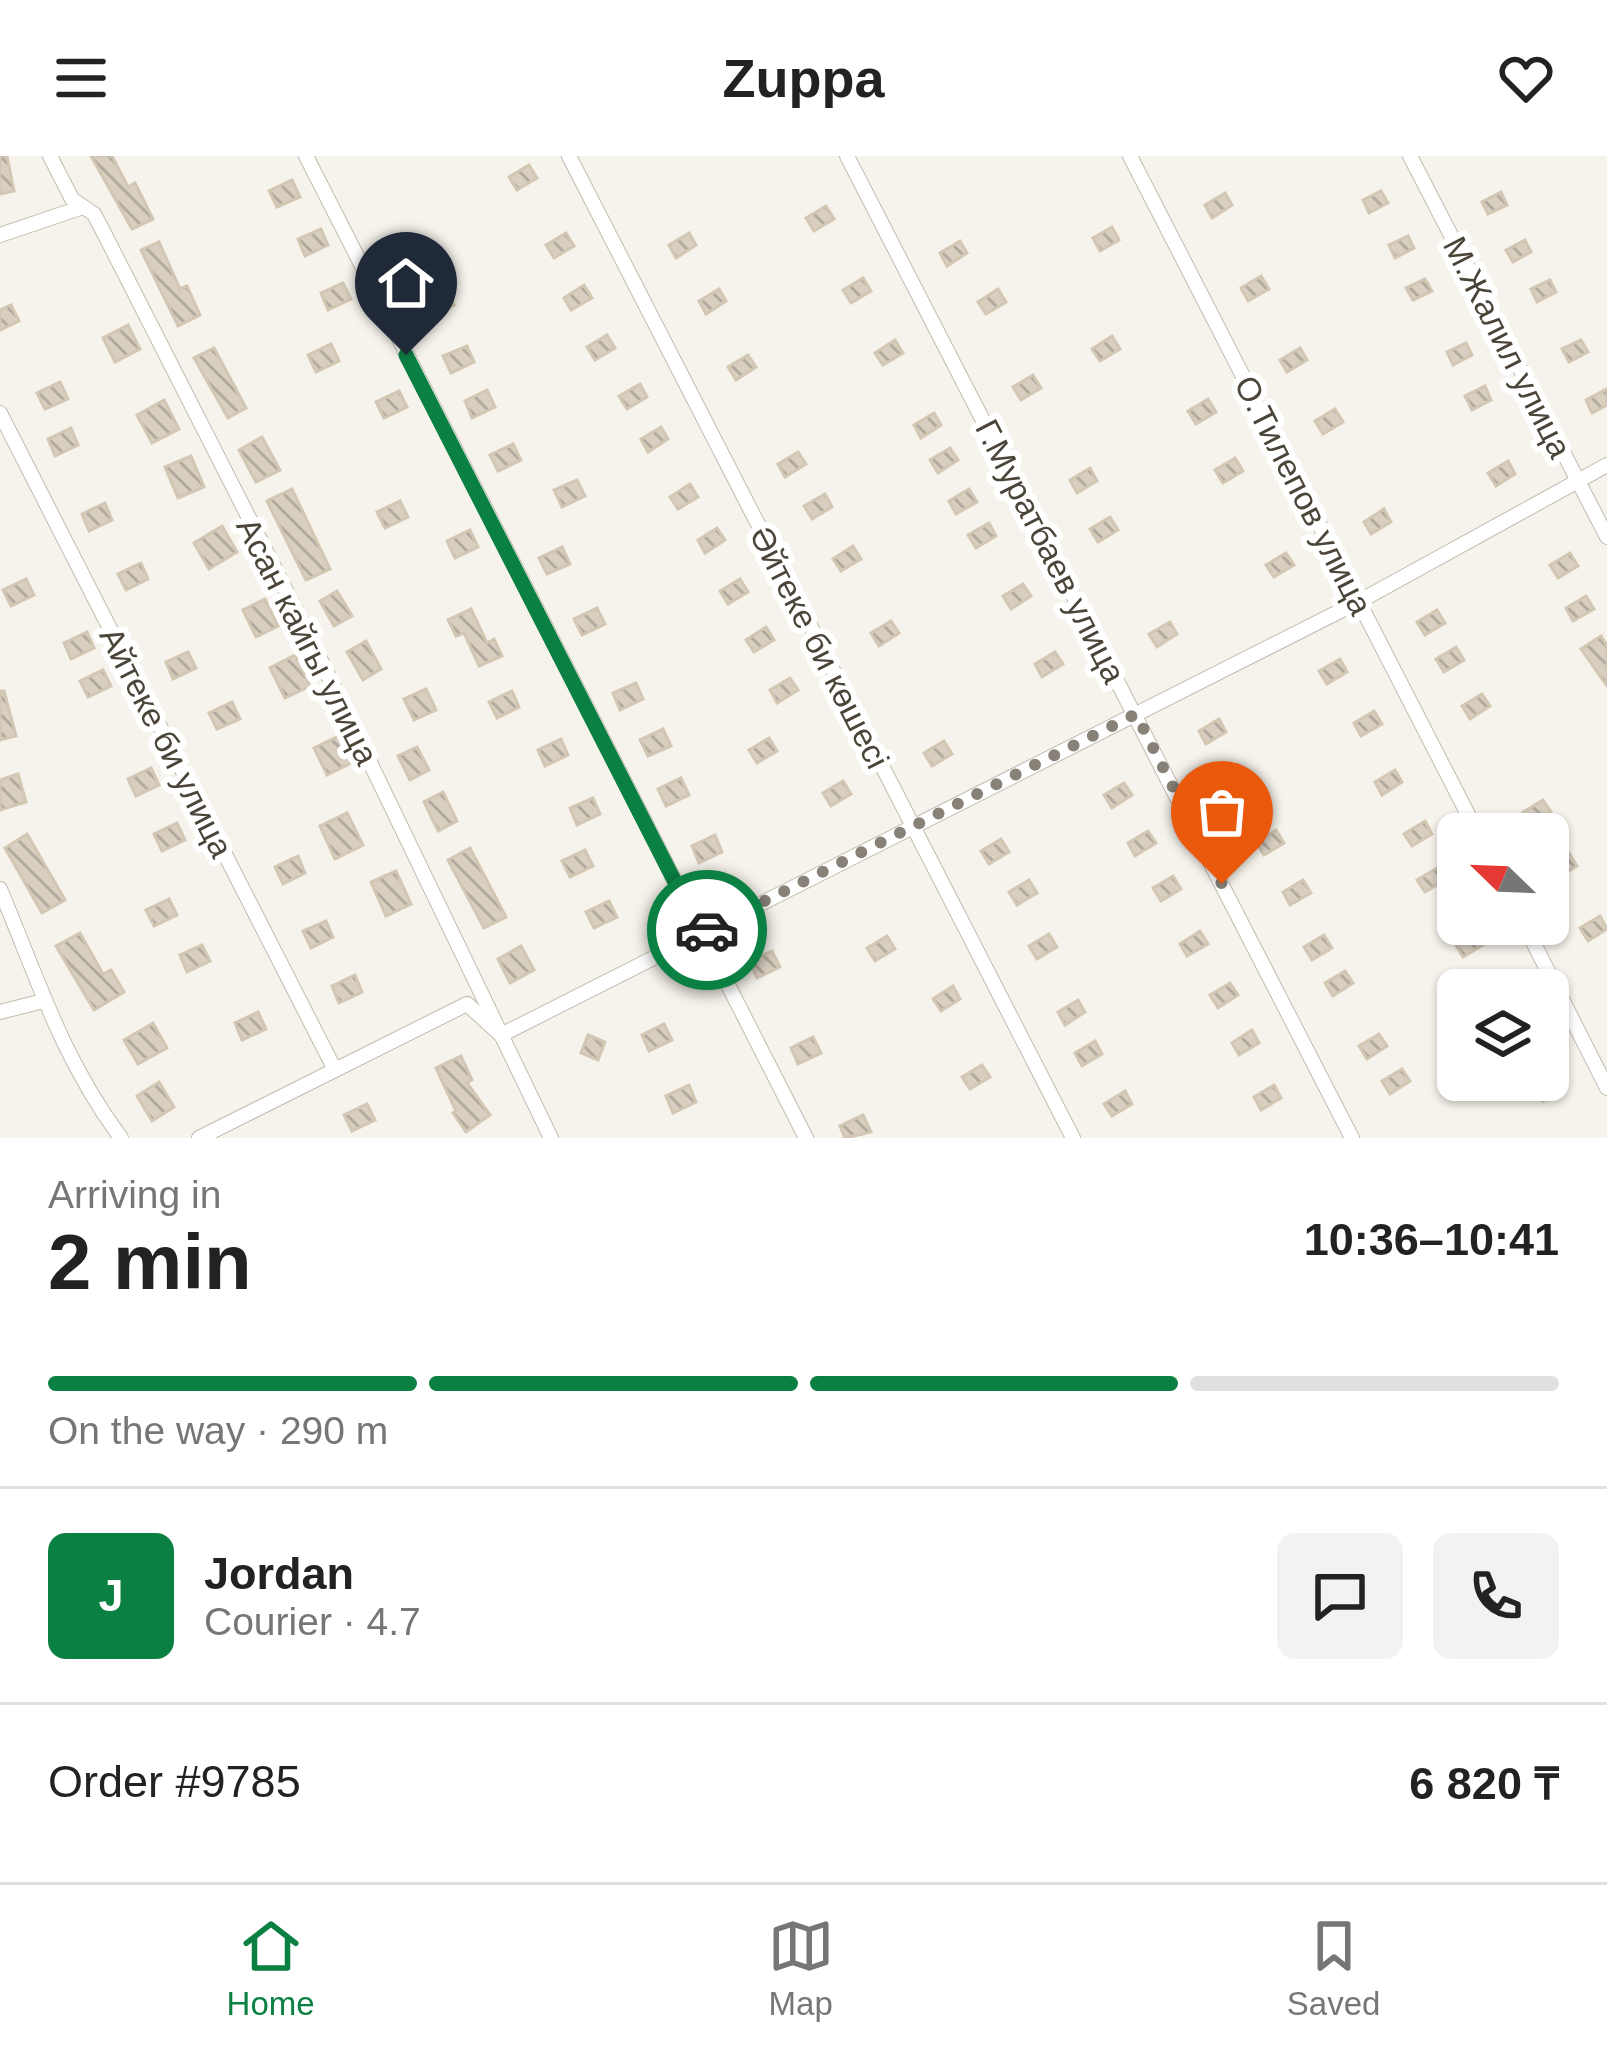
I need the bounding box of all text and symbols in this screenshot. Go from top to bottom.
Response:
icon: menu [48,45,114,111]
icon: heart [1493,45,1559,111]
text: Zuppa [723,48,884,108]
street label: М.Жалил улица [1436,231,1579,464]
pin [355,232,457,355]
icon: home [373,250,439,316]
street label: О.Тилепов улица [1227,370,1380,621]
street label: Г.Муратбаев улица [968,413,1133,690]
street label: Асан кайгы улица [229,512,386,771]
street label: Әйтеке би көшесі [743,520,897,774]
street label: Айтеке би улица [93,621,241,864]
pin [1171,761,1273,884]
icon: bag [1189,779,1255,845]
north arrow [1437,813,1569,945]
map controls [1437,813,1569,1101]
courier [647,870,767,990]
icon: car [674,897,740,963]
button: layers [1437,969,1569,1101]
text: Arriving in [48,1173,221,1216]
text: 10:36–10:41 [1304,1214,1559,1265]
text: 2 min [48,1218,252,1306]
text: On the way · 290 m [48,1409,388,1452]
button: chat [1277,1533,1403,1659]
button: phone [1433,1533,1559,1659]
text: Jordan [204,1548,354,1599]
text: J [98,1570,124,1621]
text: Courier · 4.7 [204,1600,421,1643]
text: Order #9785 [48,1756,301,1807]
text: 6 820 ₸ [1409,1758,1559,1809]
tab: Home [227,1913,315,2023]
tab: Map [768,1913,834,2023]
tab: Saved [1287,1913,1380,2023]

